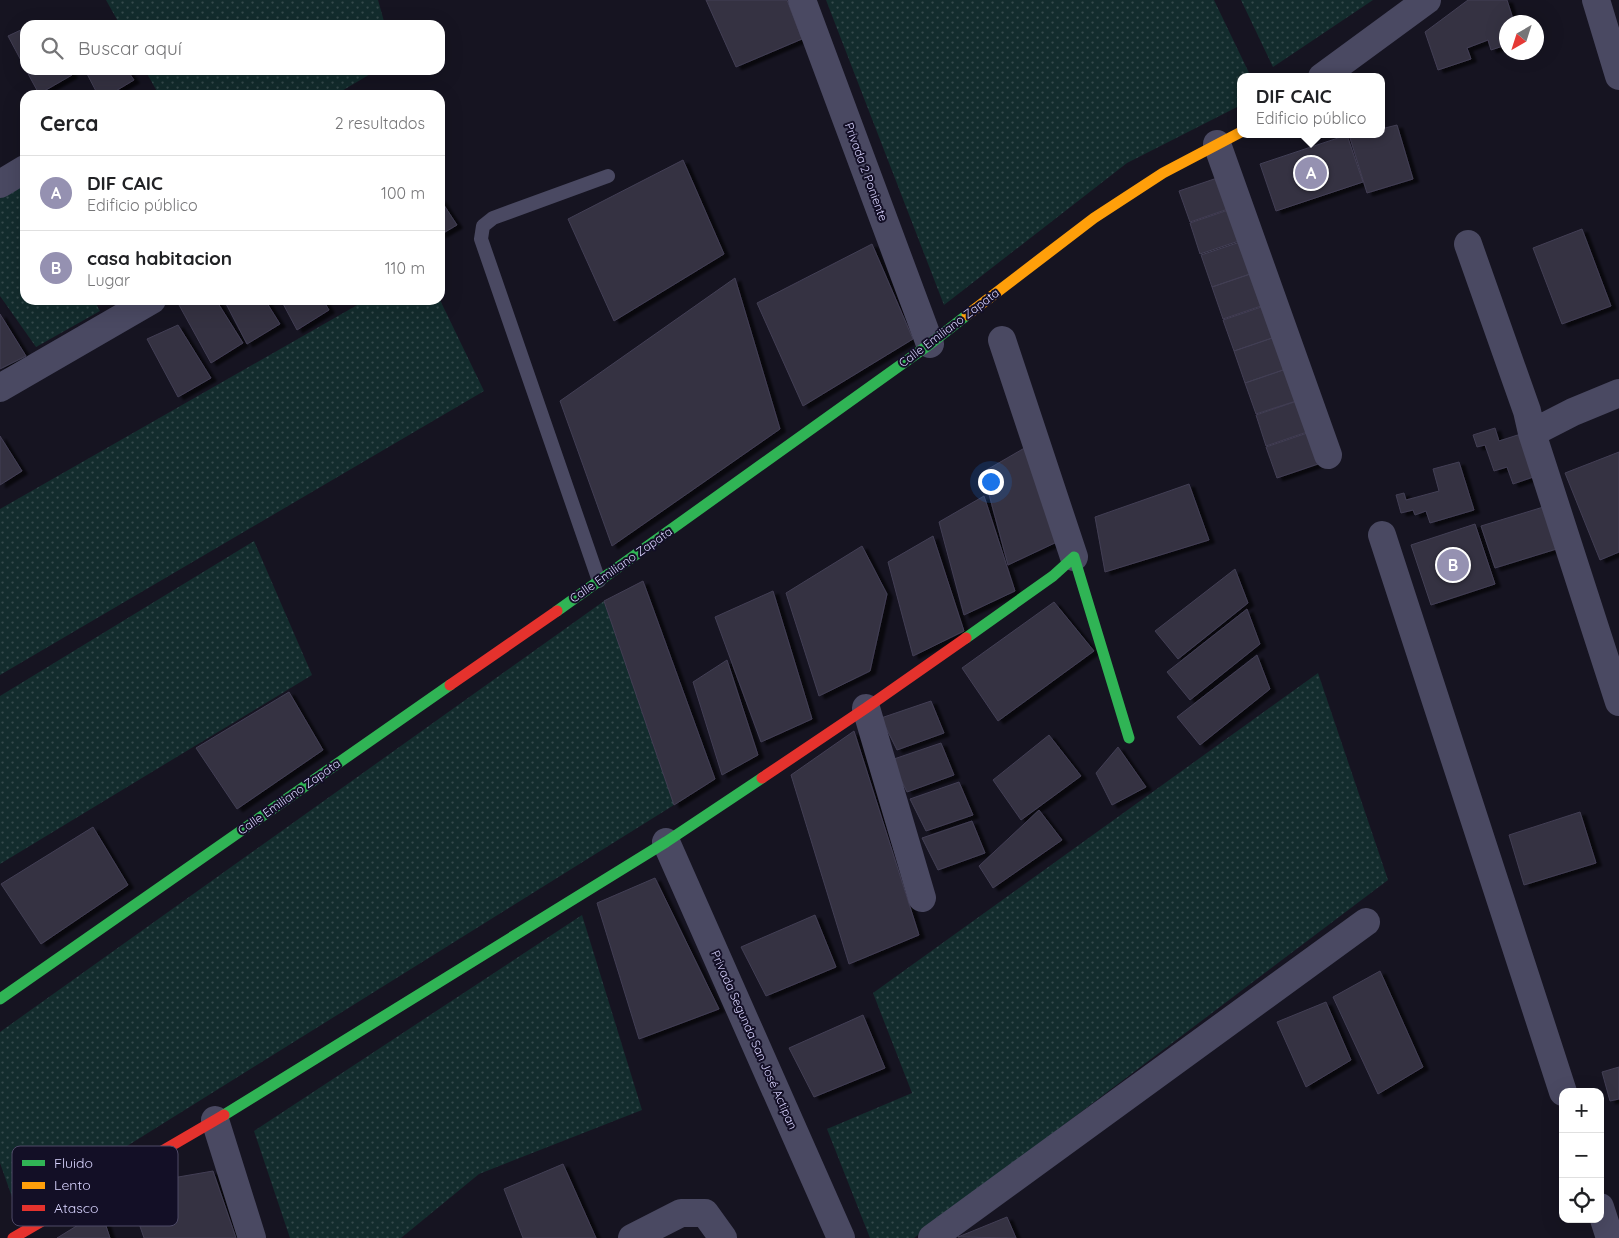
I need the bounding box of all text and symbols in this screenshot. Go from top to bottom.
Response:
north arrow [1499,15,1544,60]
search box [20,20,445,75]
icon: search [38,34,66,62]
text: Buscar aquí [78,36,182,60]
popup [1237,73,1385,138]
text: DIF CAIC [1256,84,1332,108]
text: Edificio público [1256,108,1366,128]
text: Cerca [40,110,98,136]
text: 2 resultados [335,113,425,133]
street label: Privada 2 Poniente [842,120,891,223]
pin: A [1295,154,1327,192]
text: DIF CAIC [87,171,163,195]
text: A [51,183,61,203]
text: 100 m [381,183,425,203]
text: Edificio público [87,195,198,215]
text: casa habitacion [87,246,232,270]
text: B [51,258,61,278]
text: 110 m [385,258,425,278]
text: Lugar [87,270,130,290]
street label: Calle Emiliano Zapata [896,285,1002,370]
your location [978,469,1004,495]
street label: Calle Emiliano Zapata [567,524,675,606]
pin: B [1437,546,1469,584]
street label: Calle Emiliano Zapata [235,756,343,838]
street label: Privada Segunda San José Actipan [708,948,801,1132]
map controls [1559,1088,1604,1223]
button: + [1559,1088,1604,1133]
button: − [1559,1133,1604,1178]
legend [12,1146,178,1226]
text: Fluido [54,1154,93,1172]
text: Lento [54,1176,91,1194]
button: locate [1559,1178,1604,1223]
text: Atasco [54,1199,99,1217]

